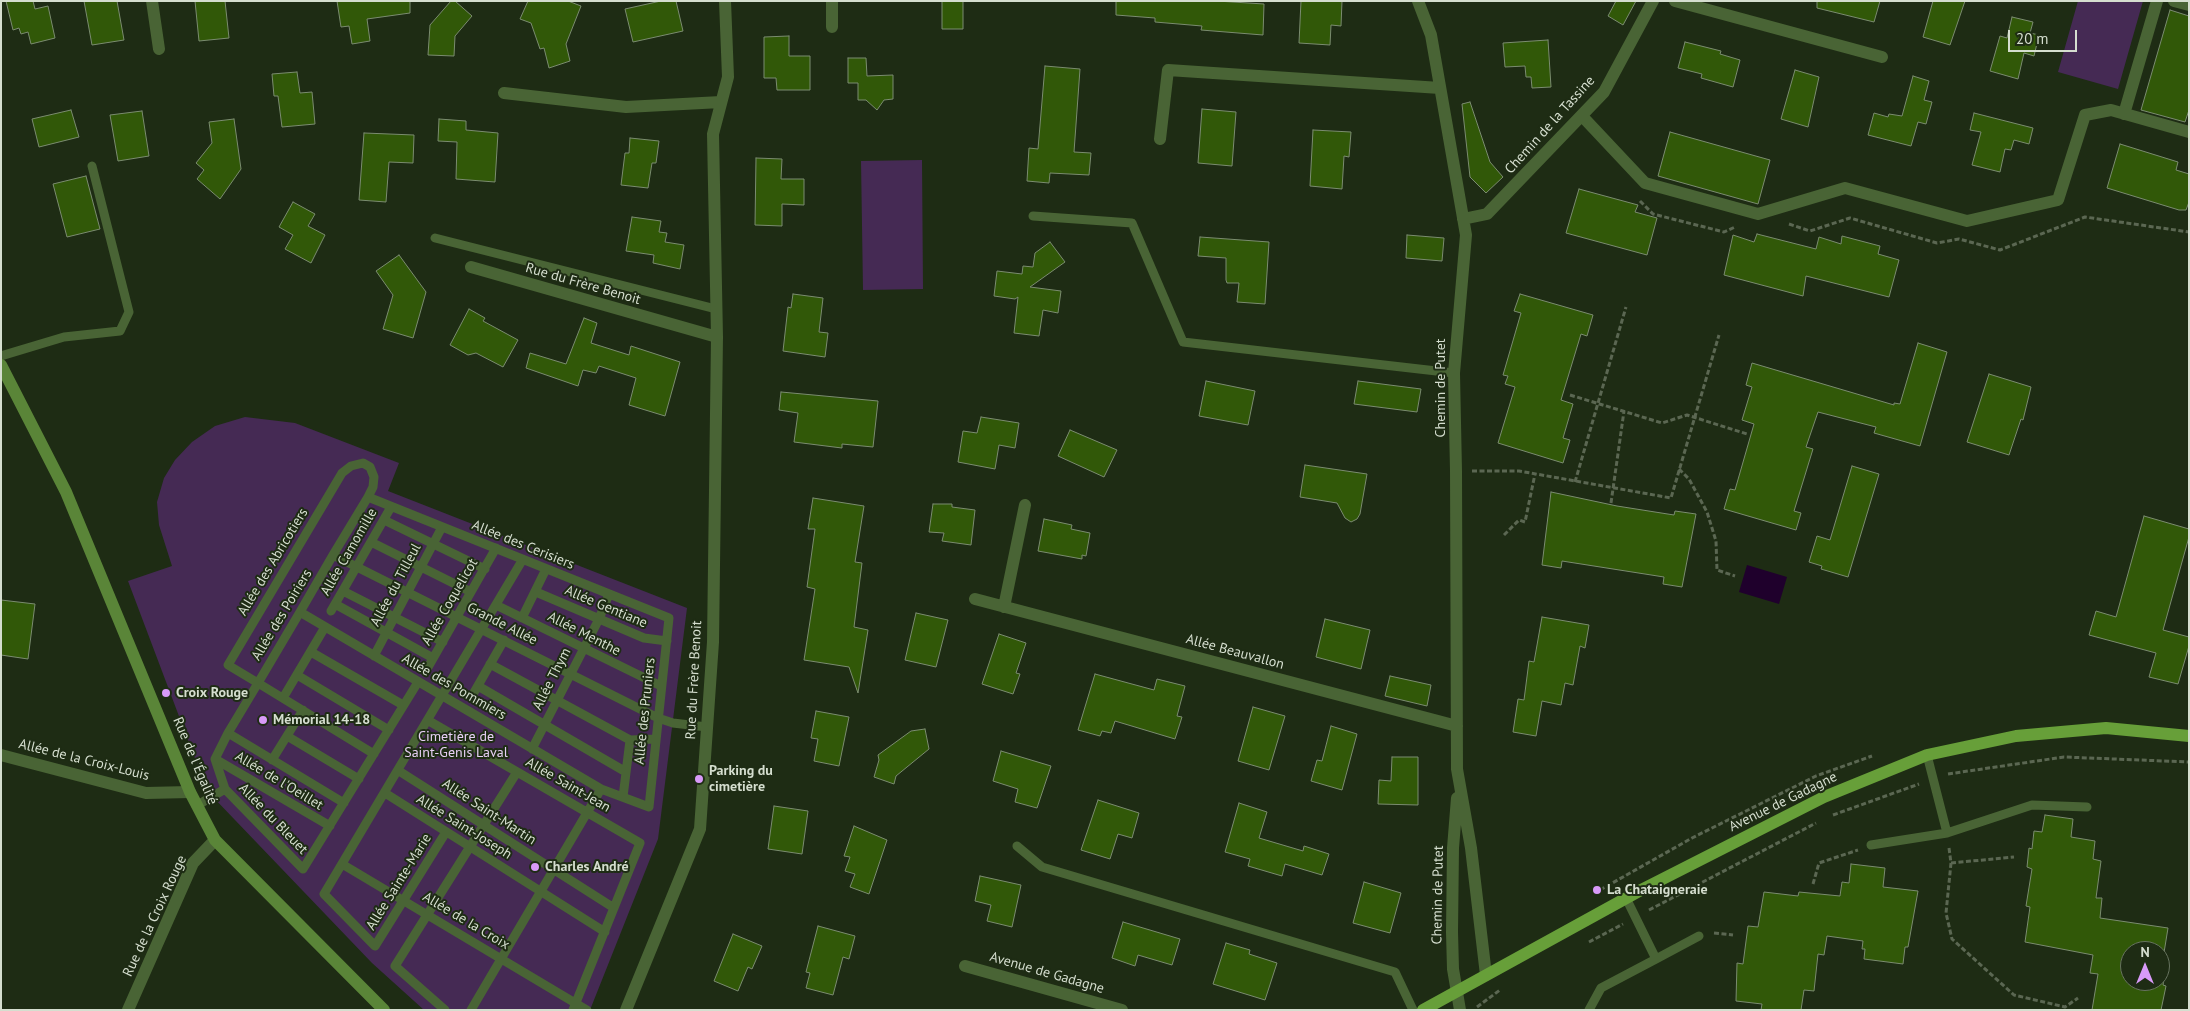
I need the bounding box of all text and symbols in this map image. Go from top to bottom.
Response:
scale bar [2010,20,2079,52]
text: 20 m [2016,29,2049,48]
street label: Chemin de la Tassine [1502,73,1598,177]
street label: Rue du Frère Benoit [523,260,643,308]
street label: Chemin de Putet [1433,339,1449,437]
street label: Allée des Abricotiers [234,505,312,619]
street label: Allée Camomille [317,505,381,599]
street label: Allée des Cerisiers [469,517,577,573]
street label: Allée du Tilleul [367,541,425,629]
street label: Allée Coquelicot [418,556,482,648]
street label: Allée des Poiriers [248,566,316,664]
street label: Allée Gentiane [562,582,650,632]
street label: Grande Allée [464,599,540,649]
street label: Allée Menthe [545,608,623,660]
street label: Rue du Frère Benoit [682,620,706,740]
street label: Allée Beauvallon [1184,631,1286,673]
street label: Allée Thym [529,645,575,713]
street label: Allée des Pommiers [399,650,509,724]
street label: Allée des Pruniers [631,657,659,765]
place label: Croix Rouge [176,685,248,701]
marker: Croix Rouge [160,687,172,699]
place label: Mémorial 14-18 [273,712,370,728]
marker: Mémorial 14-18 [257,714,269,726]
street label: Rue de l'Égalité [169,715,221,807]
park label: Cimetière de Saint-Genis Laval [404,729,508,762]
street label: Allée de la Croix-Louis [17,736,151,784]
street label: Allée de l'Oeillet [232,748,326,814]
street label: Allée Saint-Jean [523,754,613,816]
place label: Parking du cimetière [709,763,773,796]
street label: Avenue de Gadagne [1726,769,1840,835]
marker: Parking du cimetière [693,773,705,785]
street label: Allée Saint-Martin [439,775,539,849]
street label: Allée du Bleuet [235,780,311,858]
street label: Allée Saint-Joseph [413,791,515,863]
street label: Allée Sainte-Marie [363,831,435,933]
street label: Chemin de Putet [1429,845,1447,945]
street label: Rue de la Croix Rouge [120,853,190,979]
place label: Charles André [545,859,629,875]
marker: Charles André [529,861,541,873]
place label: La Chataigneraie [1607,882,1708,898]
marker: La Chataigneraie [1591,884,1603,896]
street label: Allée de la Croix [420,888,512,954]
north arrow [2120,941,2170,991]
text: N [2140,943,2150,961]
street label: Avenue de Gadagne [988,949,1106,997]

